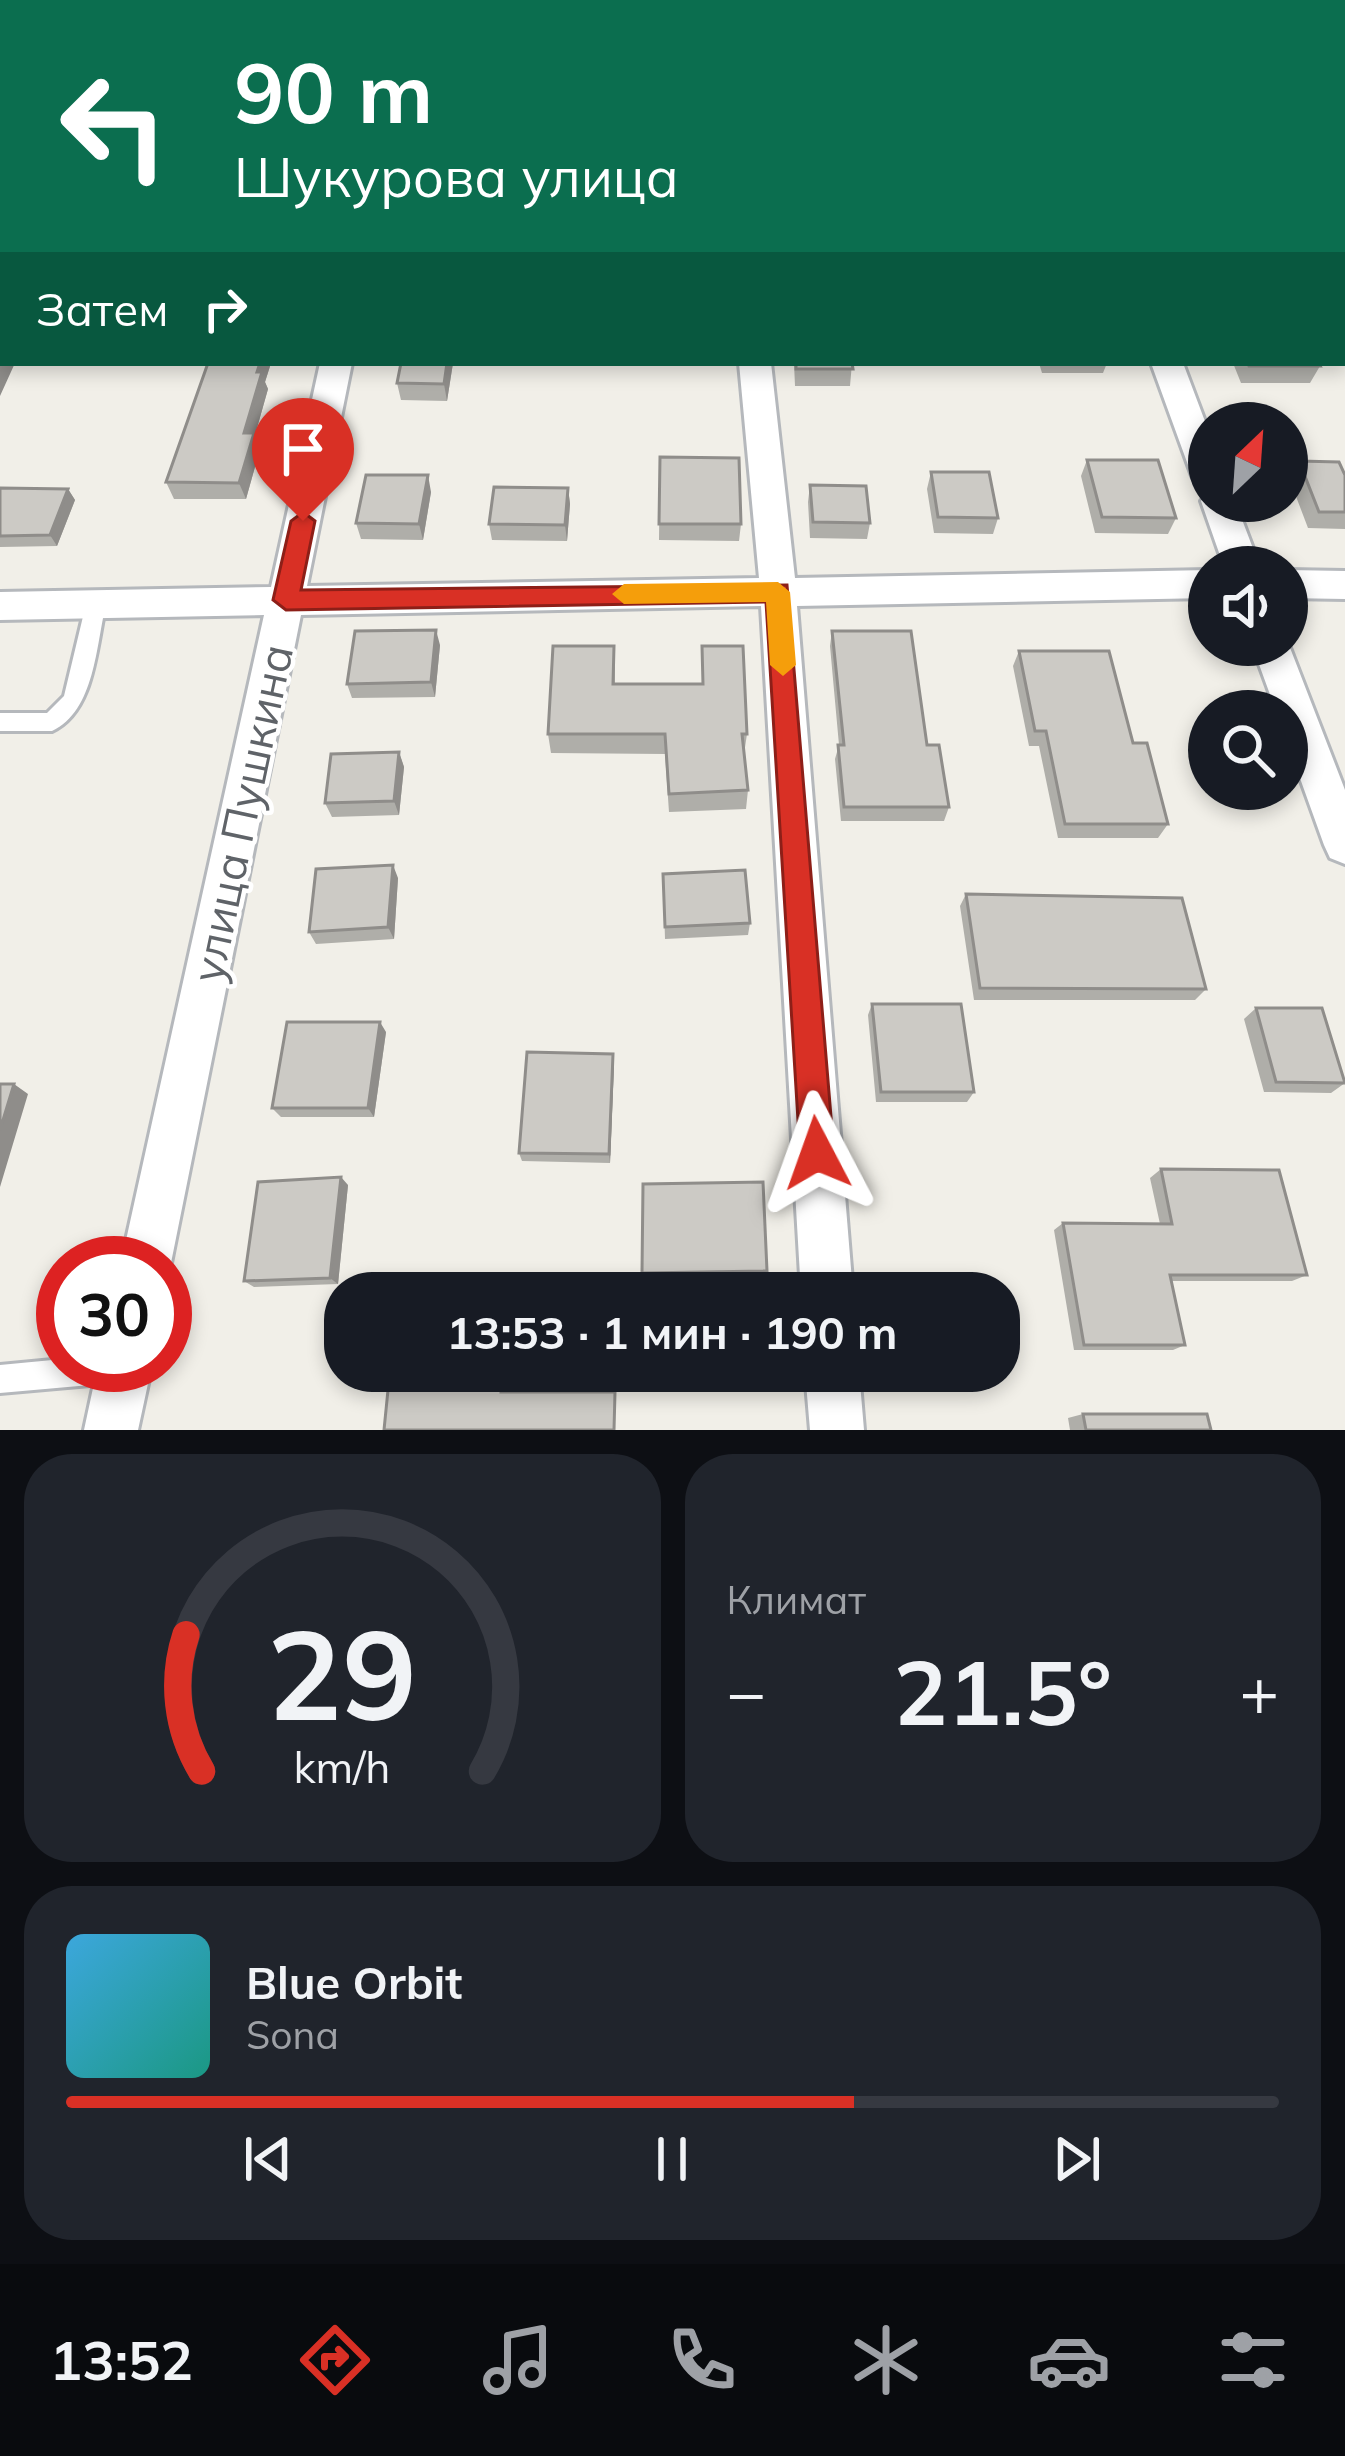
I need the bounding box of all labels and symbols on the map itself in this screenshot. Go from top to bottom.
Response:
pin [252,398,354,521]
north arrow [1188,402,1308,522]
street label: улица Пушкина [178,639,304,987]
position arrow [754,1090,880,1216]
speed limit sign: 30 [36,1236,192,1392]

